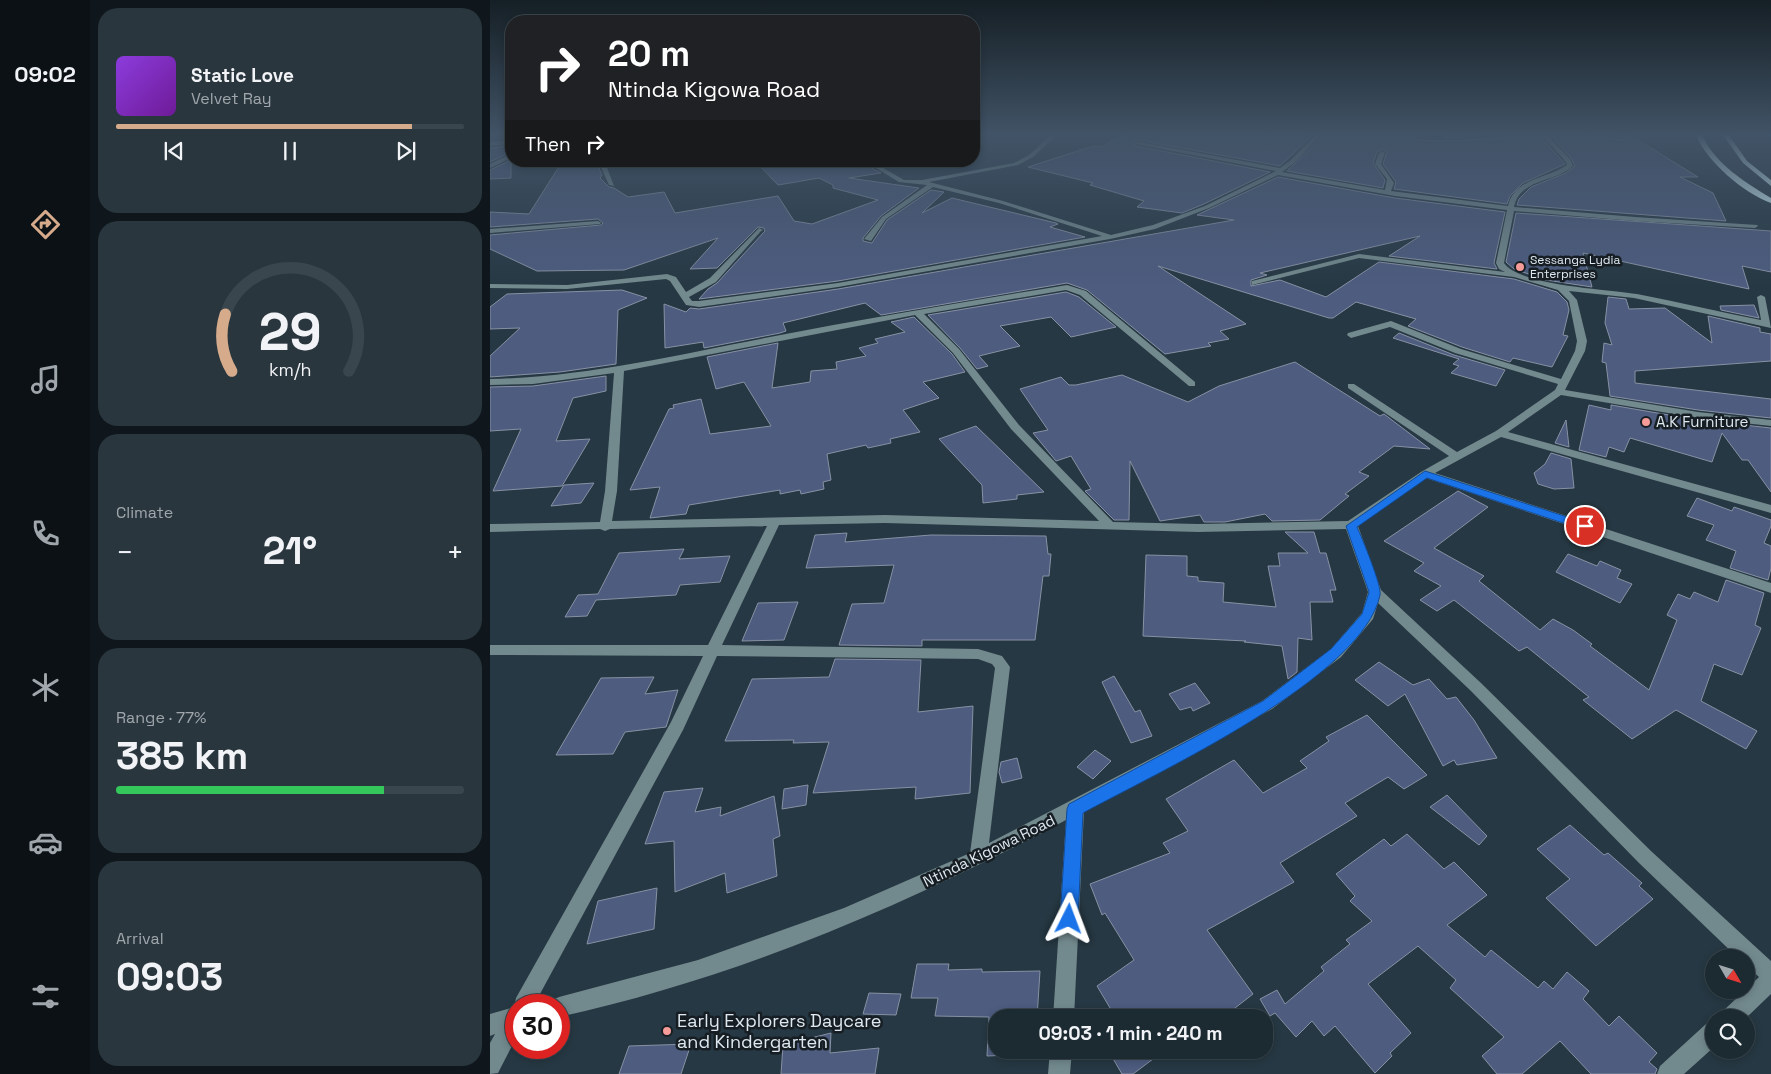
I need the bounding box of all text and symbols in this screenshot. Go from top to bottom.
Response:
text: 20 m [608,32,690,76]
icon: right [525,35,590,100]
text: 09:02 [14,60,76,88]
text: Static Love [191,63,294,88]
text: Ntinda Kigowa Road [608,75,820,103]
text: Velvet Ray [191,88,272,109]
icon: right [581,130,609,158]
text: Then [525,132,571,157]
icon: previous [160,137,188,165]
icon: pause [276,137,304,165]
icon: next [392,137,420,165]
icon: directions [28,207,63,242]
place label: Sessanga Lydia Enterprises [1530,252,1621,282]
marker: Sessanga Lydia Enterprises [1514,261,1526,273]
text: 29 [259,299,321,365]
text: km/h [269,358,311,381]
icon: music [28,362,63,397]
place label: A.K Furniture [1656,412,1749,431]
marker: A.K Furniture [1640,416,1652,428]
text: Climate [116,502,173,523]
pin [1564,505,1606,547]
icon: arrive [1571,512,1599,540]
icon: phone [28,516,63,551]
text: 21° [263,527,317,575]
text: − [116,534,133,570]
text: + [447,534,464,570]
icon: climate [28,670,63,705]
text: Range · 77% [116,707,206,728]
text: 385 km [116,732,248,780]
street label: Ntinda Kigowa Road [920,810,1058,891]
icon: car [28,825,63,860]
position arrow [1042,892,1094,944]
text: Arrival [116,928,164,949]
north arrow [1705,949,1755,999]
map controls [1705,949,1755,1059]
text: 09:03 [116,953,223,1001]
icon: filters [28,979,63,1014]
speed limit sign: 30 [505,994,570,1059]
place label: Early Explorers Daycare and Kindergarten [677,1009,881,1053]
button: search [1705,1009,1755,1059]
text: 09:03 · 1 min · 240 m [1039,1021,1223,1046]
marker: Early Explorers Daycare and Kindergarten [661,1025,673,1037]

